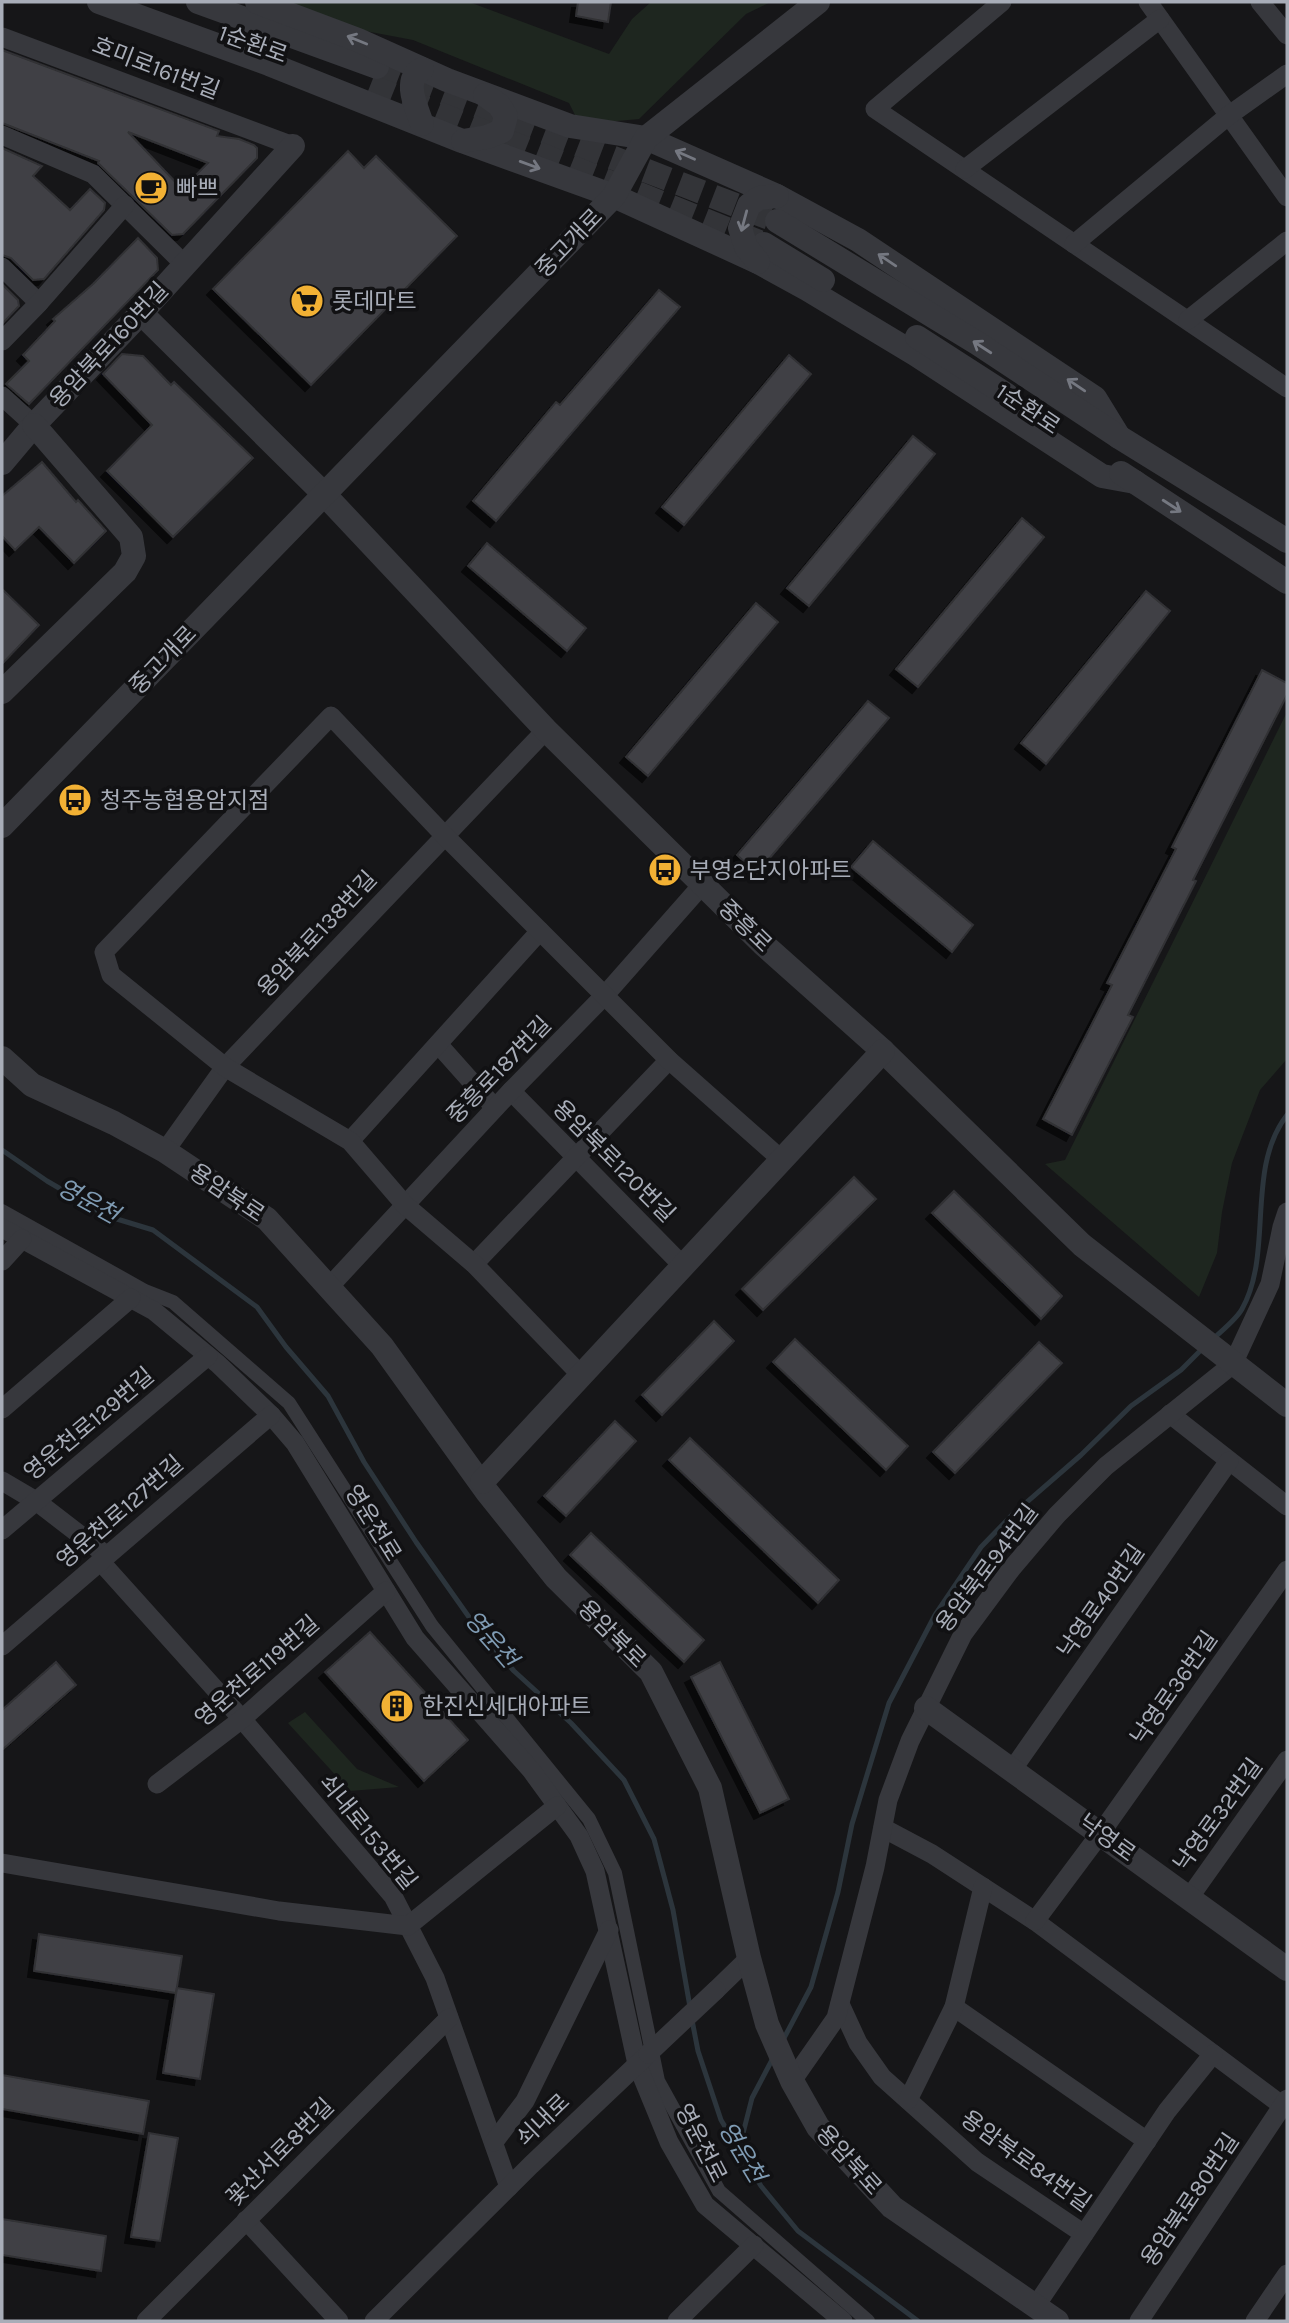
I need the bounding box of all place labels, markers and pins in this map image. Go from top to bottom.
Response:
cafe icon: 빠쁘 [132,169,170,207]
place label: 빠쁘 [176,175,218,202]
supermarket icon: 롯데마트 [288,282,326,320]
place label: 롯데마트 [332,288,417,315]
bus stop icon: 청주농협용암지점 [56,781,94,819]
place label: 청주농협용암지점 [100,787,269,814]
bus stop icon: 부영2단지아파트 [646,851,684,889]
place label: 부영2단지아파트 [690,857,851,884]
building icon: 한진신세대아파트 [378,1687,416,1725]
place label: 한진신세대아파트 [422,1693,591,1720]

